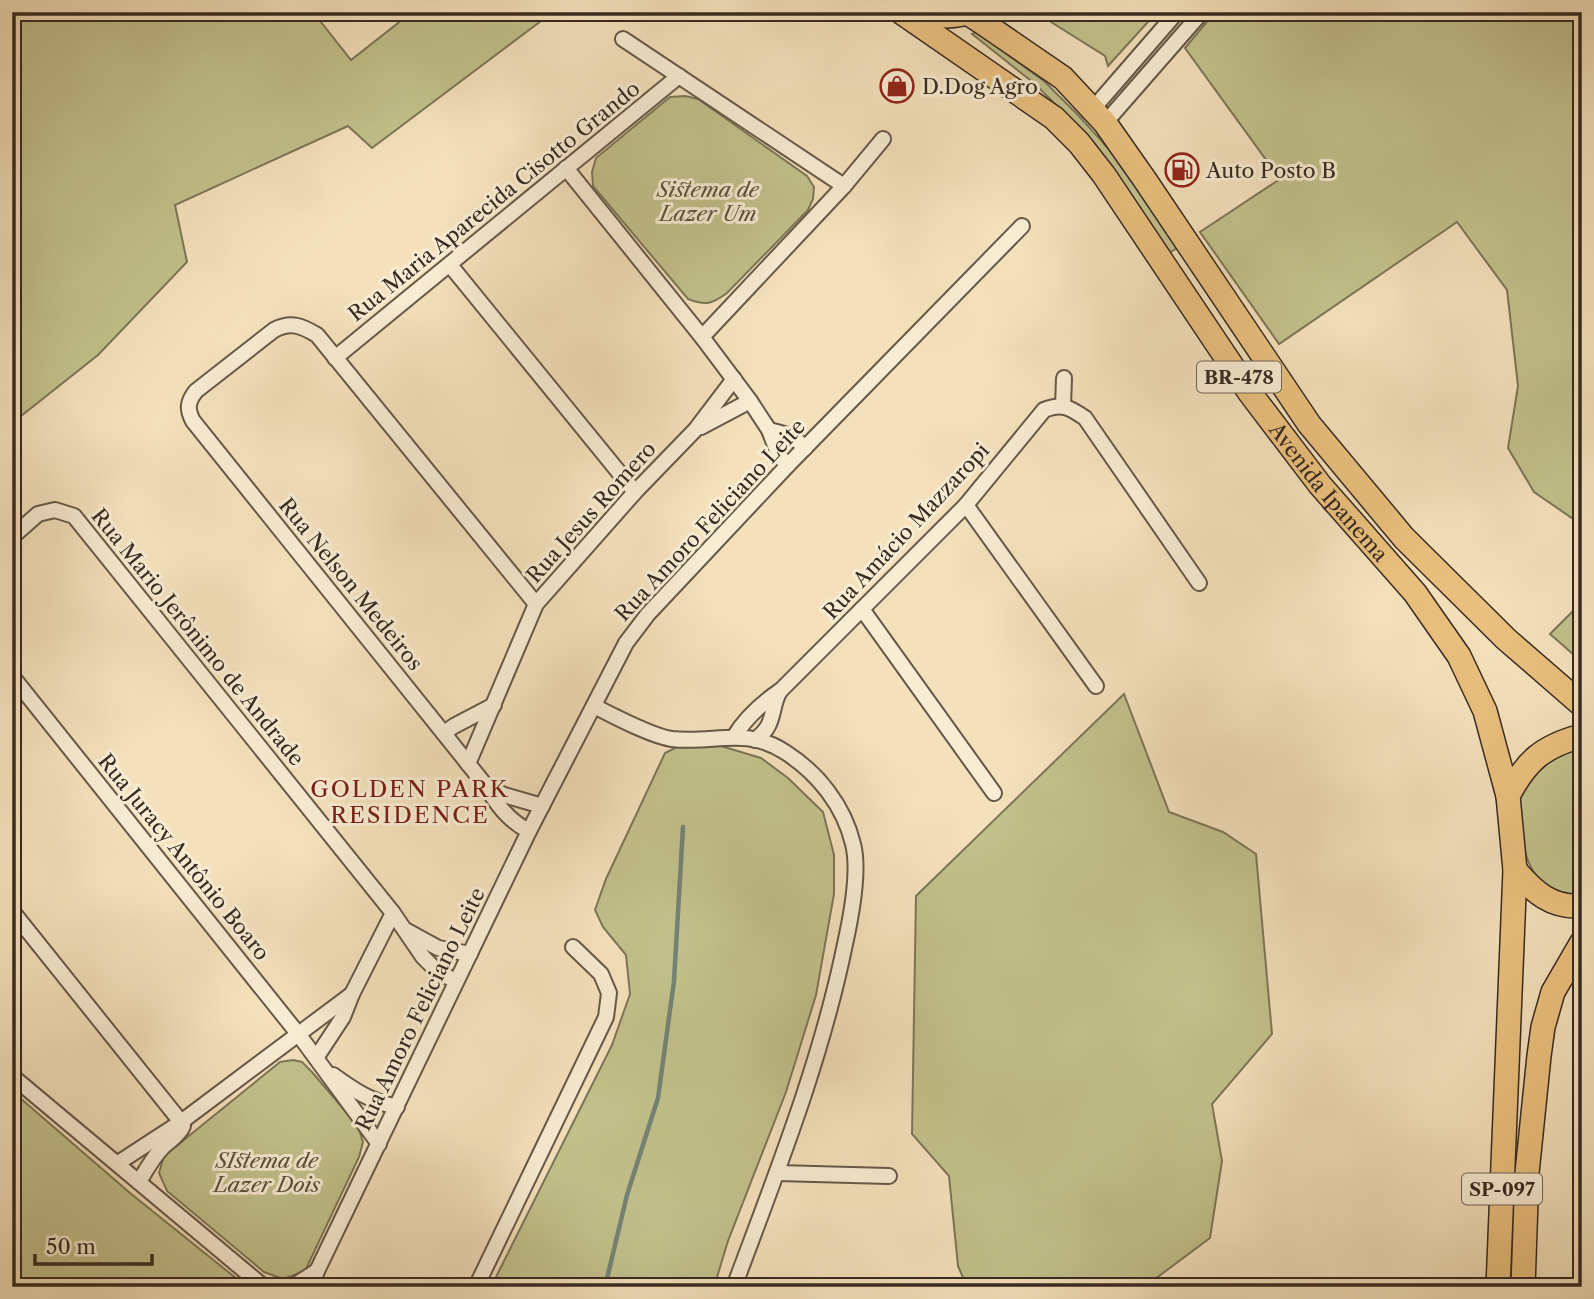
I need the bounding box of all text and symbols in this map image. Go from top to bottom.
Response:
shop icon: D.Dog Agro [878,67,916,105]
place label: D.Dog Agro [922,74,1038,99]
street label: Rua Maria Aparecida Cisotto Grando [343,76,645,326]
fuel station icon: Auto Posto B [1163,151,1201,189]
place label: Auto Posto B [1205,158,1336,183]
park label: Sistema de Lazer Um [655,177,760,226]
road number: BR-478 [1197,362,1281,392]
street label: Rua Amoro Feliciano Leite [610,414,810,626]
street label: Avenida Ipanema [1264,417,1394,567]
street label: Rua Jesus Romero [521,436,661,588]
street label: Rua Amácio Mazzaropi [818,438,994,624]
street label: Rua Nelson Medeiros [274,493,428,675]
street label: Rua Mario Jerônimo de Andrade [86,503,310,771]
street label: Rua Juracy Antônio Boaro [93,749,275,965]
district label: GOLDEN PARK RESIDENCE [310,775,510,829]
street label: Rua Amoro Feliciano Leite [350,883,490,1135]
park label: SIstema de Lazer Dois [212,1148,321,1197]
road number: SP-097 [1462,1174,1542,1204]
scale bar [35,1222,152,1266]
text: 50 m [46,1234,96,1259]

